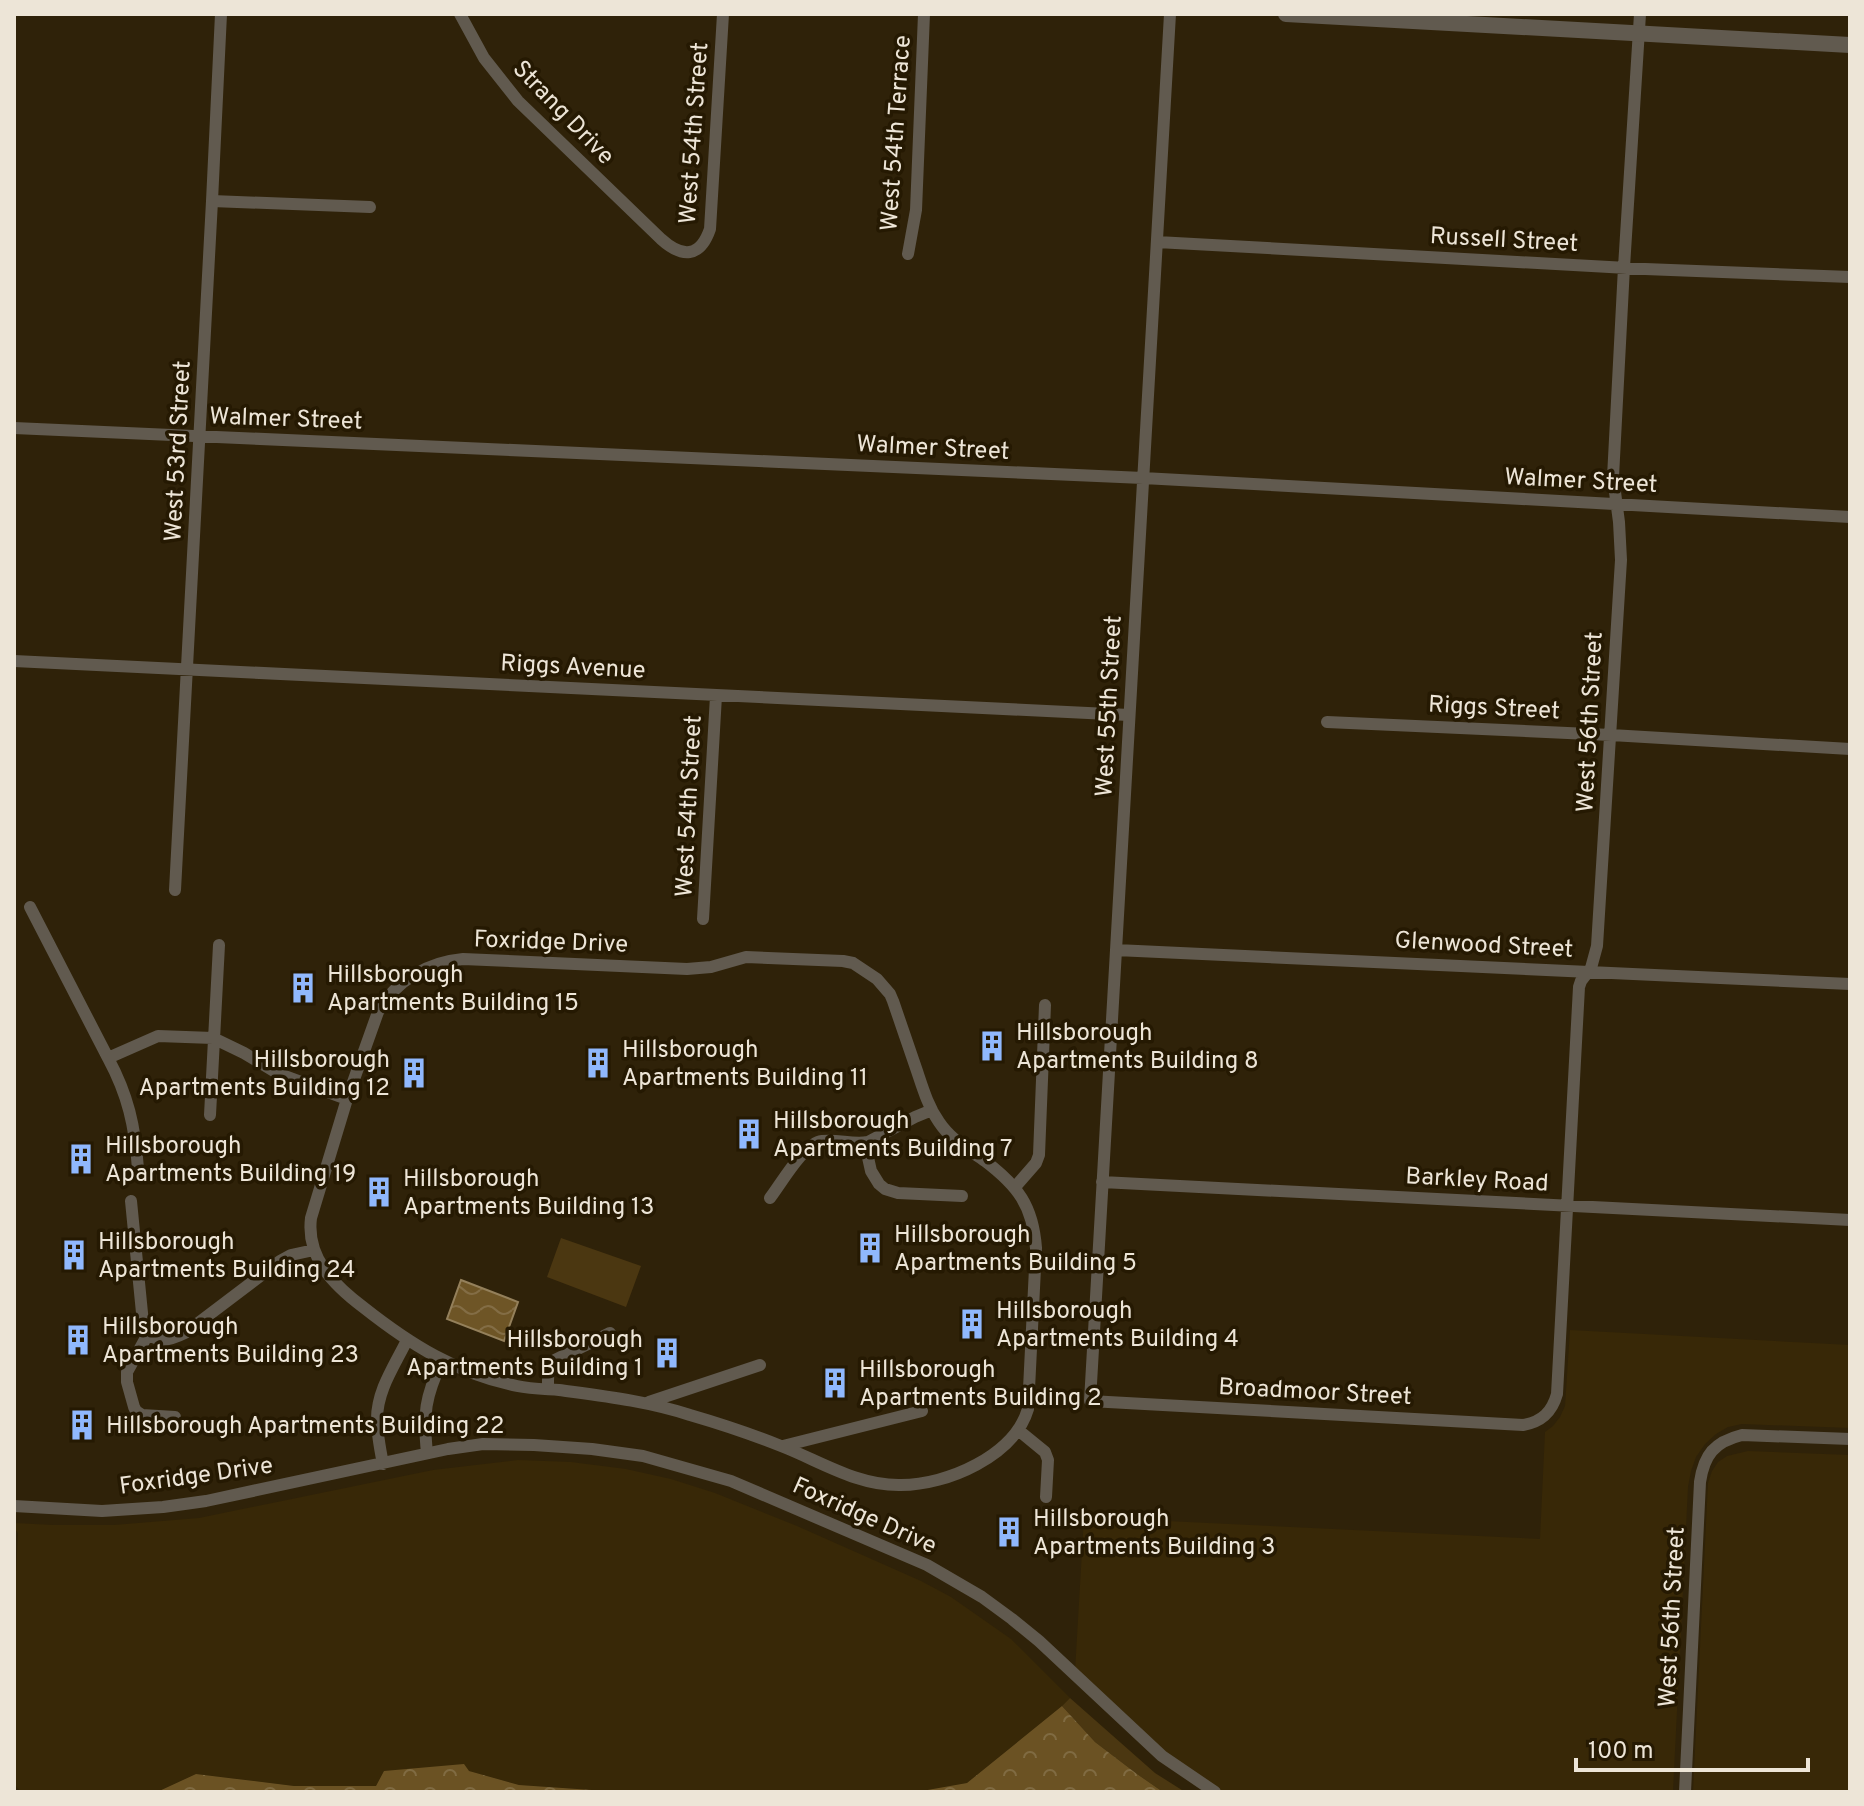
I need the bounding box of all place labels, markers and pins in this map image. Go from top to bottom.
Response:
place label: Hillsborough Apartments Building 15 [327,961,579,1019]
building icon: Hillsborough Apartments Building 15 [286,971,320,1005]
place label: Hillsborough Apartments Building 8 [1016,1019,1259,1077]
building icon: Hillsborough Apartments Building 8 [975,1029,1009,1063]
place label: Hillsborough Apartments Building 11 [622,1036,868,1094]
place label: Hillsborough Apartments Building 12 [138,1046,390,1104]
building icon: Hillsborough Apartments Building 11 [581,1046,615,1080]
building icon: Hillsborough Apartments Building 12 [397,1056,431,1090]
place label: Hillsborough Apartments Building 7 [773,1107,1013,1165]
building icon: Hillsborough Apartments Building 7 [732,1117,766,1151]
place label: Hillsborough Apartments Building 19 [105,1132,356,1190]
building icon: Hillsborough Apartments Building 19 [64,1142,98,1176]
place label: Hillsborough Apartments Building 13 [403,1165,654,1223]
building icon: Hillsborough Apartments Building 13 [362,1175,396,1209]
place label: Hillsborough Apartments Building 5 [894,1221,1137,1279]
place label: Hillsborough Apartments Building 24 [98,1228,355,1286]
building icon: Hillsborough Apartments Building 5 [853,1231,887,1265]
building icon: Hillsborough Apartments Building 24 [57,1238,91,1272]
place label: Hillsborough Apartments Building 4 [996,1297,1239,1355]
building icon: Hillsborough Apartments Building 4 [955,1307,989,1341]
place label: Hillsborough Apartments Building 23 [102,1313,359,1371]
building icon: Hillsborough Apartments Building 23 [61,1323,95,1357]
place label: Hillsborough Apartments Building 1 [406,1326,643,1384]
building icon: Hillsborough Apartments Building 1 [650,1336,684,1370]
place label: Hillsborough Apartments Building 2 [859,1356,1102,1414]
building icon: Hillsborough Apartments Building 2 [818,1366,852,1400]
building icon: Hillsborough Apartments Building 22 [65,1408,99,1442]
place label: Hillsborough Apartments Building 22 [106,1412,504,1442]
place label: Hillsborough Apartments Building 3 [1033,1505,1275,1563]
building icon: Hillsborough Apartments Building 3 [992,1515,1026,1549]

